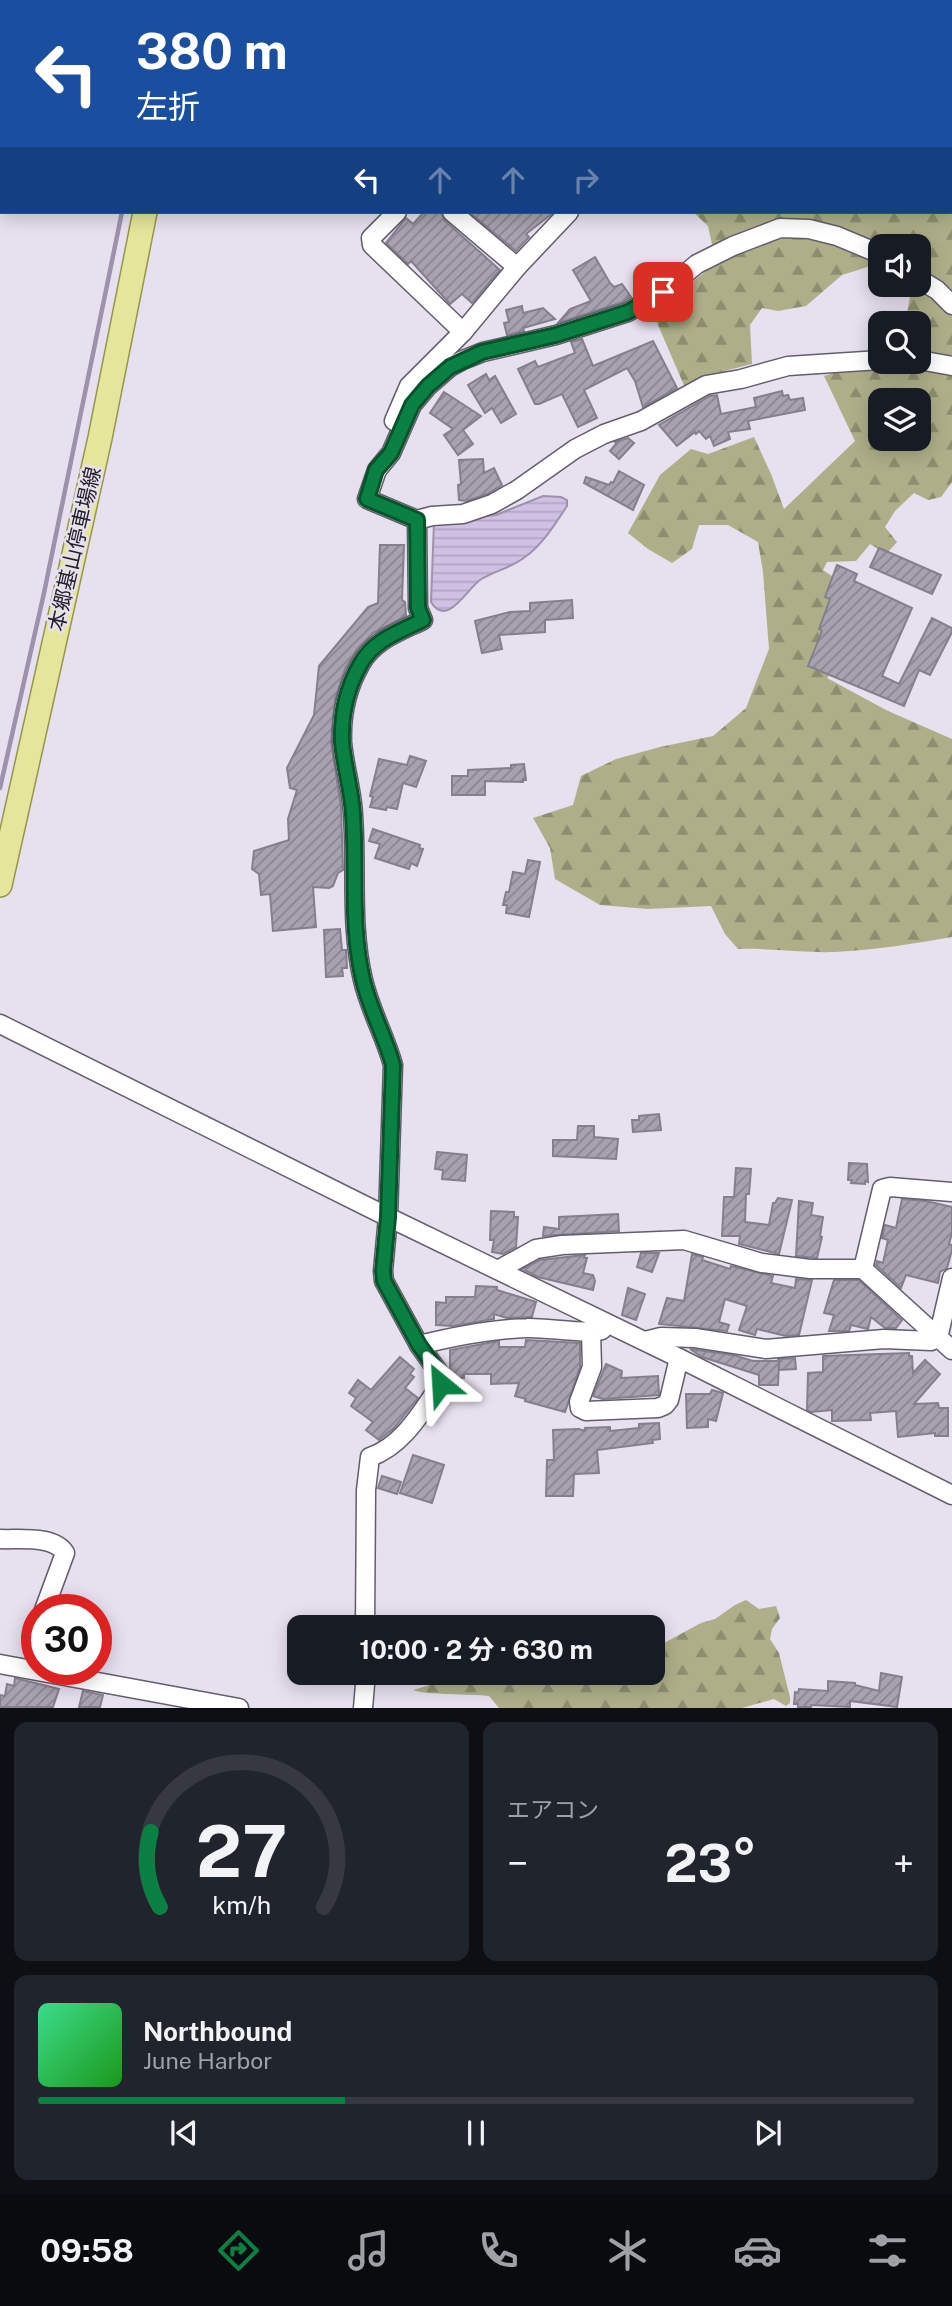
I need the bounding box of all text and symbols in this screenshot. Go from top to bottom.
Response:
text: 380 m [136,22,288,80]
icon: left [21,28,112,119]
text: 左折 [136,88,200,125]
icon: left [348,161,386,199]
icon: ahead [421,161,459,199]
icon: ahead [494,161,532,199]
icon: right [567,161,605,199]
map controls [868,234,931,451]
button: sound [868,234,931,297]
pin [633,262,693,322]
icon: arrive [644,273,682,311]
button: search [868,311,931,374]
button: layers [868,388,931,451]
street label: 本郷基山停車場線 [43,464,106,634]
position arrow [404,1347,478,1421]
speed limit sign: 30 [21,1594,112,1685]
text: 10:00 · 2 分 · 630 m [359,1634,593,1665]
text: エアコン [507,1796,599,1823]
text: 27 [196,1809,287,1894]
text: 23° [664,1833,757,1894]
text: − [507,1841,528,1886]
text: + [893,1841,914,1886]
text: km/h [212,1890,271,1920]
text: Northbound [143,2016,292,2047]
text: June Harbor [143,2047,272,2074]
icon: previous [165,2114,203,2152]
icon: pause [457,2114,495,2152]
icon: next [749,2114,787,2152]
icon: directions [214,2226,263,2275]
icon: music [344,2226,393,2275]
icon: phone [474,2226,523,2275]
icon: climate [603,2226,652,2275]
icon: car [733,2226,782,2275]
icon: filters [863,2226,912,2275]
text: 09:58 [40,2232,134,2269]

